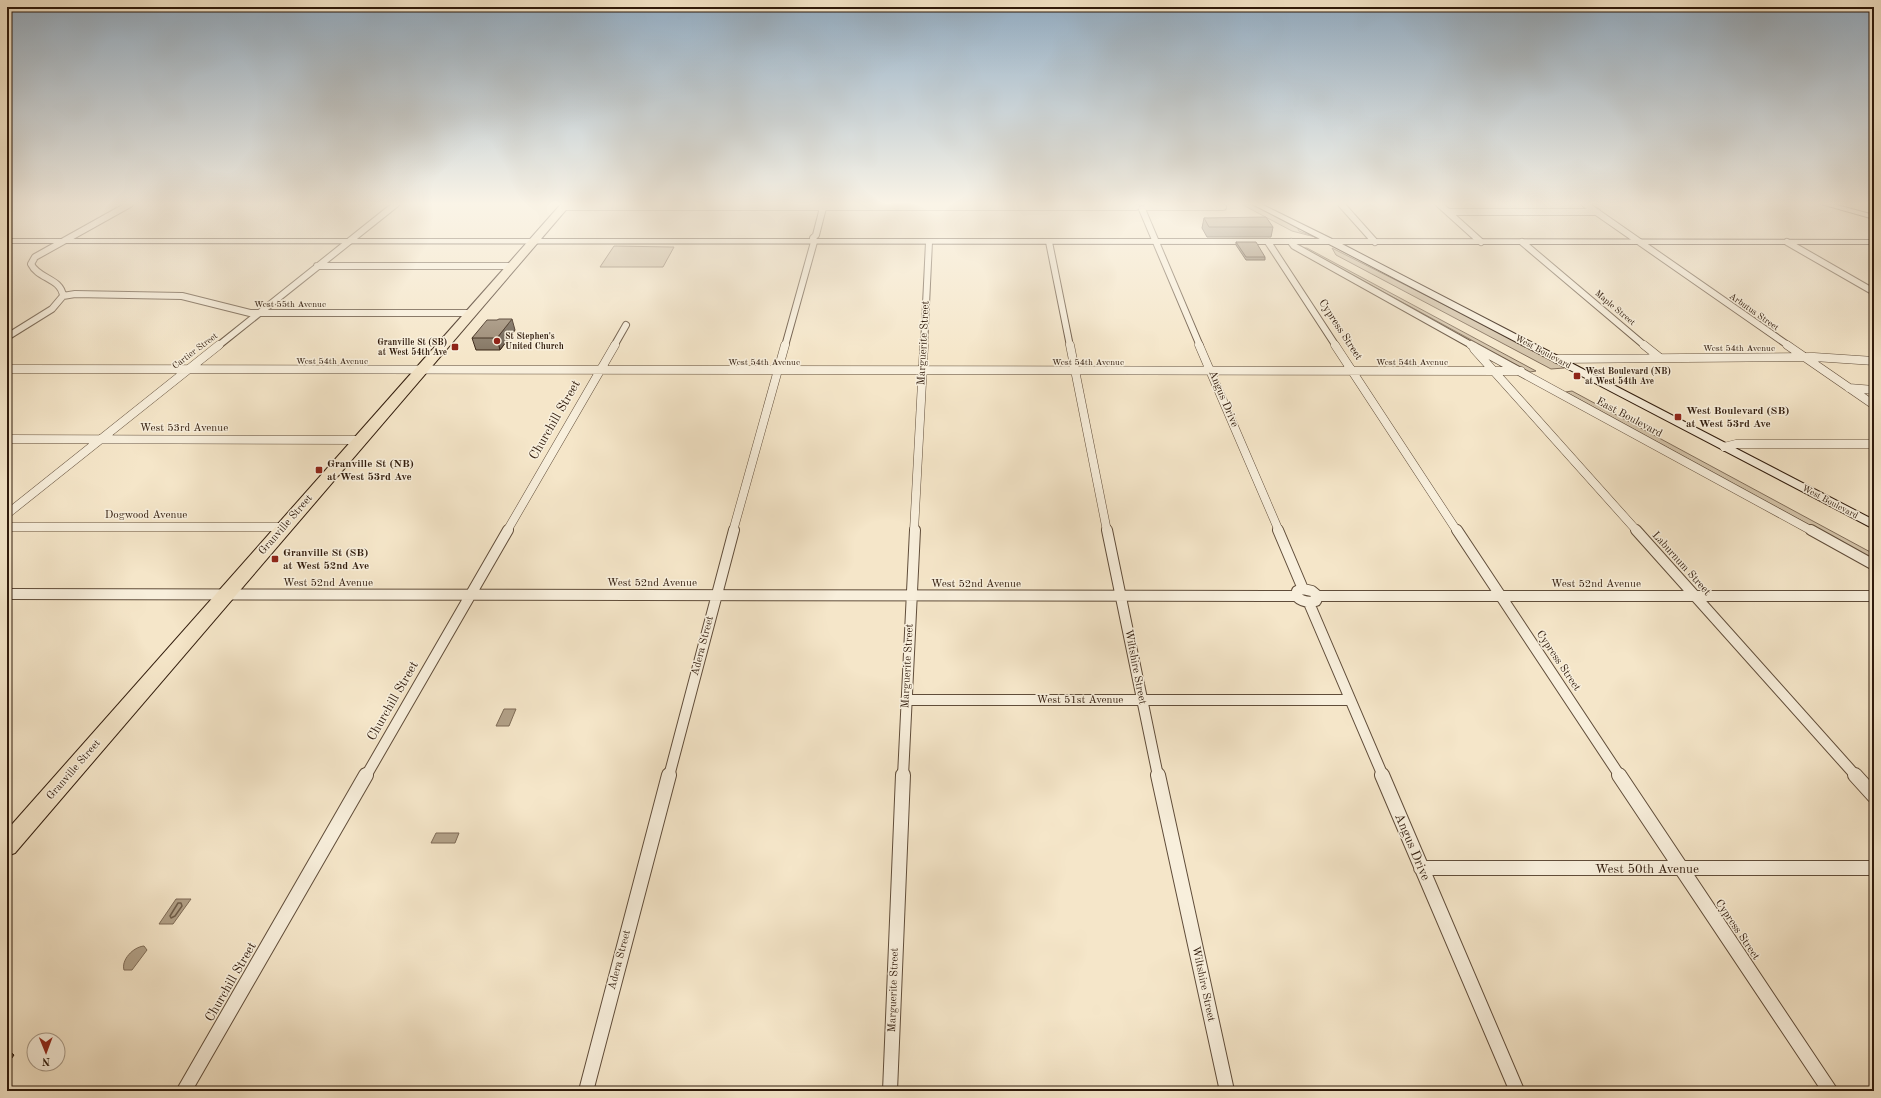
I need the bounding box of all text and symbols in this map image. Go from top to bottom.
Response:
street label: Maple Street [1593,289,1637,327]
street label: Arbutus Street [1728,292,1780,332]
street label: Cypress Street [1316,298,1364,363]
street label: West 55th Avenue [254,300,326,309]
street label: Marguerite Street [916,300,932,386]
street label: Cartier Street [171,331,219,371]
place label: St Stephen's United Church [505,332,564,351]
street label: West Boulevard [1514,334,1573,371]
marker: St Stephen's United Church [492,336,502,346]
place label: Granville St (SB) at West 54th Ave [377,337,447,357]
marker: Granville St (SB) at West 54th Ave [450,342,460,352]
street label: West 54th Avenue [1703,344,1775,353]
street label: West 54th Avenue [296,357,368,366]
street label: West 54th Avenue [728,358,800,367]
street label: West 54th Avenue [1052,358,1124,367]
street label: West 54th Avenue [1376,358,1448,367]
place label: West Boulevard (NB) at West 54th Ave [1585,366,1671,386]
street label: Angus Drive [1206,369,1240,429]
marker: West Boulevard (NB) at West 54th Ave [1572,371,1582,381]
street label: Churchill Street [527,378,583,462]
street label: East Boulevard [1594,396,1664,440]
place label: West Boulevard (SB) at West 53rd Ave [1686,406,1789,430]
marker: West Boulevard (SB) at West 53rd Ave [1673,412,1683,422]
street label: West 53rd Avenue [140,423,228,434]
place label: Granville St (NB) at West 53rd Ave [327,459,414,483]
marker: Granville St (NB) at West 53rd Ave [314,465,324,475]
street label: West Boulevard [1801,484,1860,521]
street label: Granville Street [257,493,315,557]
street label: Dogwood Avenue [105,510,187,521]
street label: Laburnum Street [1650,530,1712,598]
place label: Granville St (SB) at West 52nd Ave [283,548,369,572]
marker: Granville St (SB) at West 52nd Ave [270,554,280,564]
street label: West 52nd Avenue [283,578,373,589]
street label: West 52nd Avenue [607,578,697,589]
street label: West 52nd Avenue [931,579,1021,590]
street label: West 52nd Avenue [1551,579,1641,590]
street label: Adera Street [690,615,716,677]
street label: Marguerite Street [900,623,916,709]
street label: Wiltshire Street [1122,628,1148,706]
street label: Cypress Street [1534,629,1582,693]
street label: Churchill Street [365,659,421,743]
street label: West 51st Avenue [1037,695,1123,706]
street label: Granville Street [45,738,103,802]
street label: Angus Drive [1392,812,1432,882]
street label: West 50th Avenue [1595,863,1699,876]
street label: Cypress Street [1713,898,1761,962]
street label: Adera Street [607,929,633,991]
street label: Churchill Street [203,940,259,1024]
street label: Wiltshire Street [1190,945,1216,1023]
street label: Marguerite Street [887,947,901,1032]
north arrow [26,1032,66,1072]
text: N [41,1055,50,1066]

